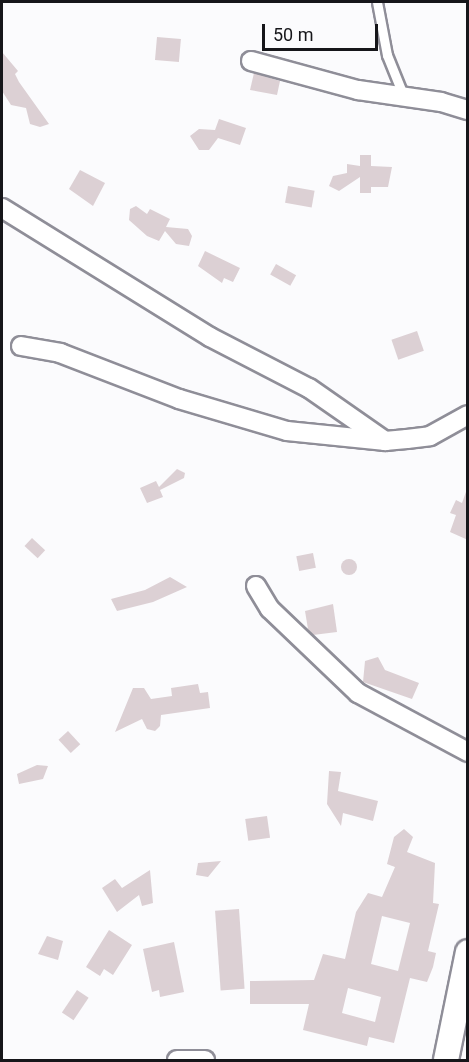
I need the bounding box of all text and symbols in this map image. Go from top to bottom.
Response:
scale bar [265,12,380,50]
text: 50 m [273,24,313,45]

